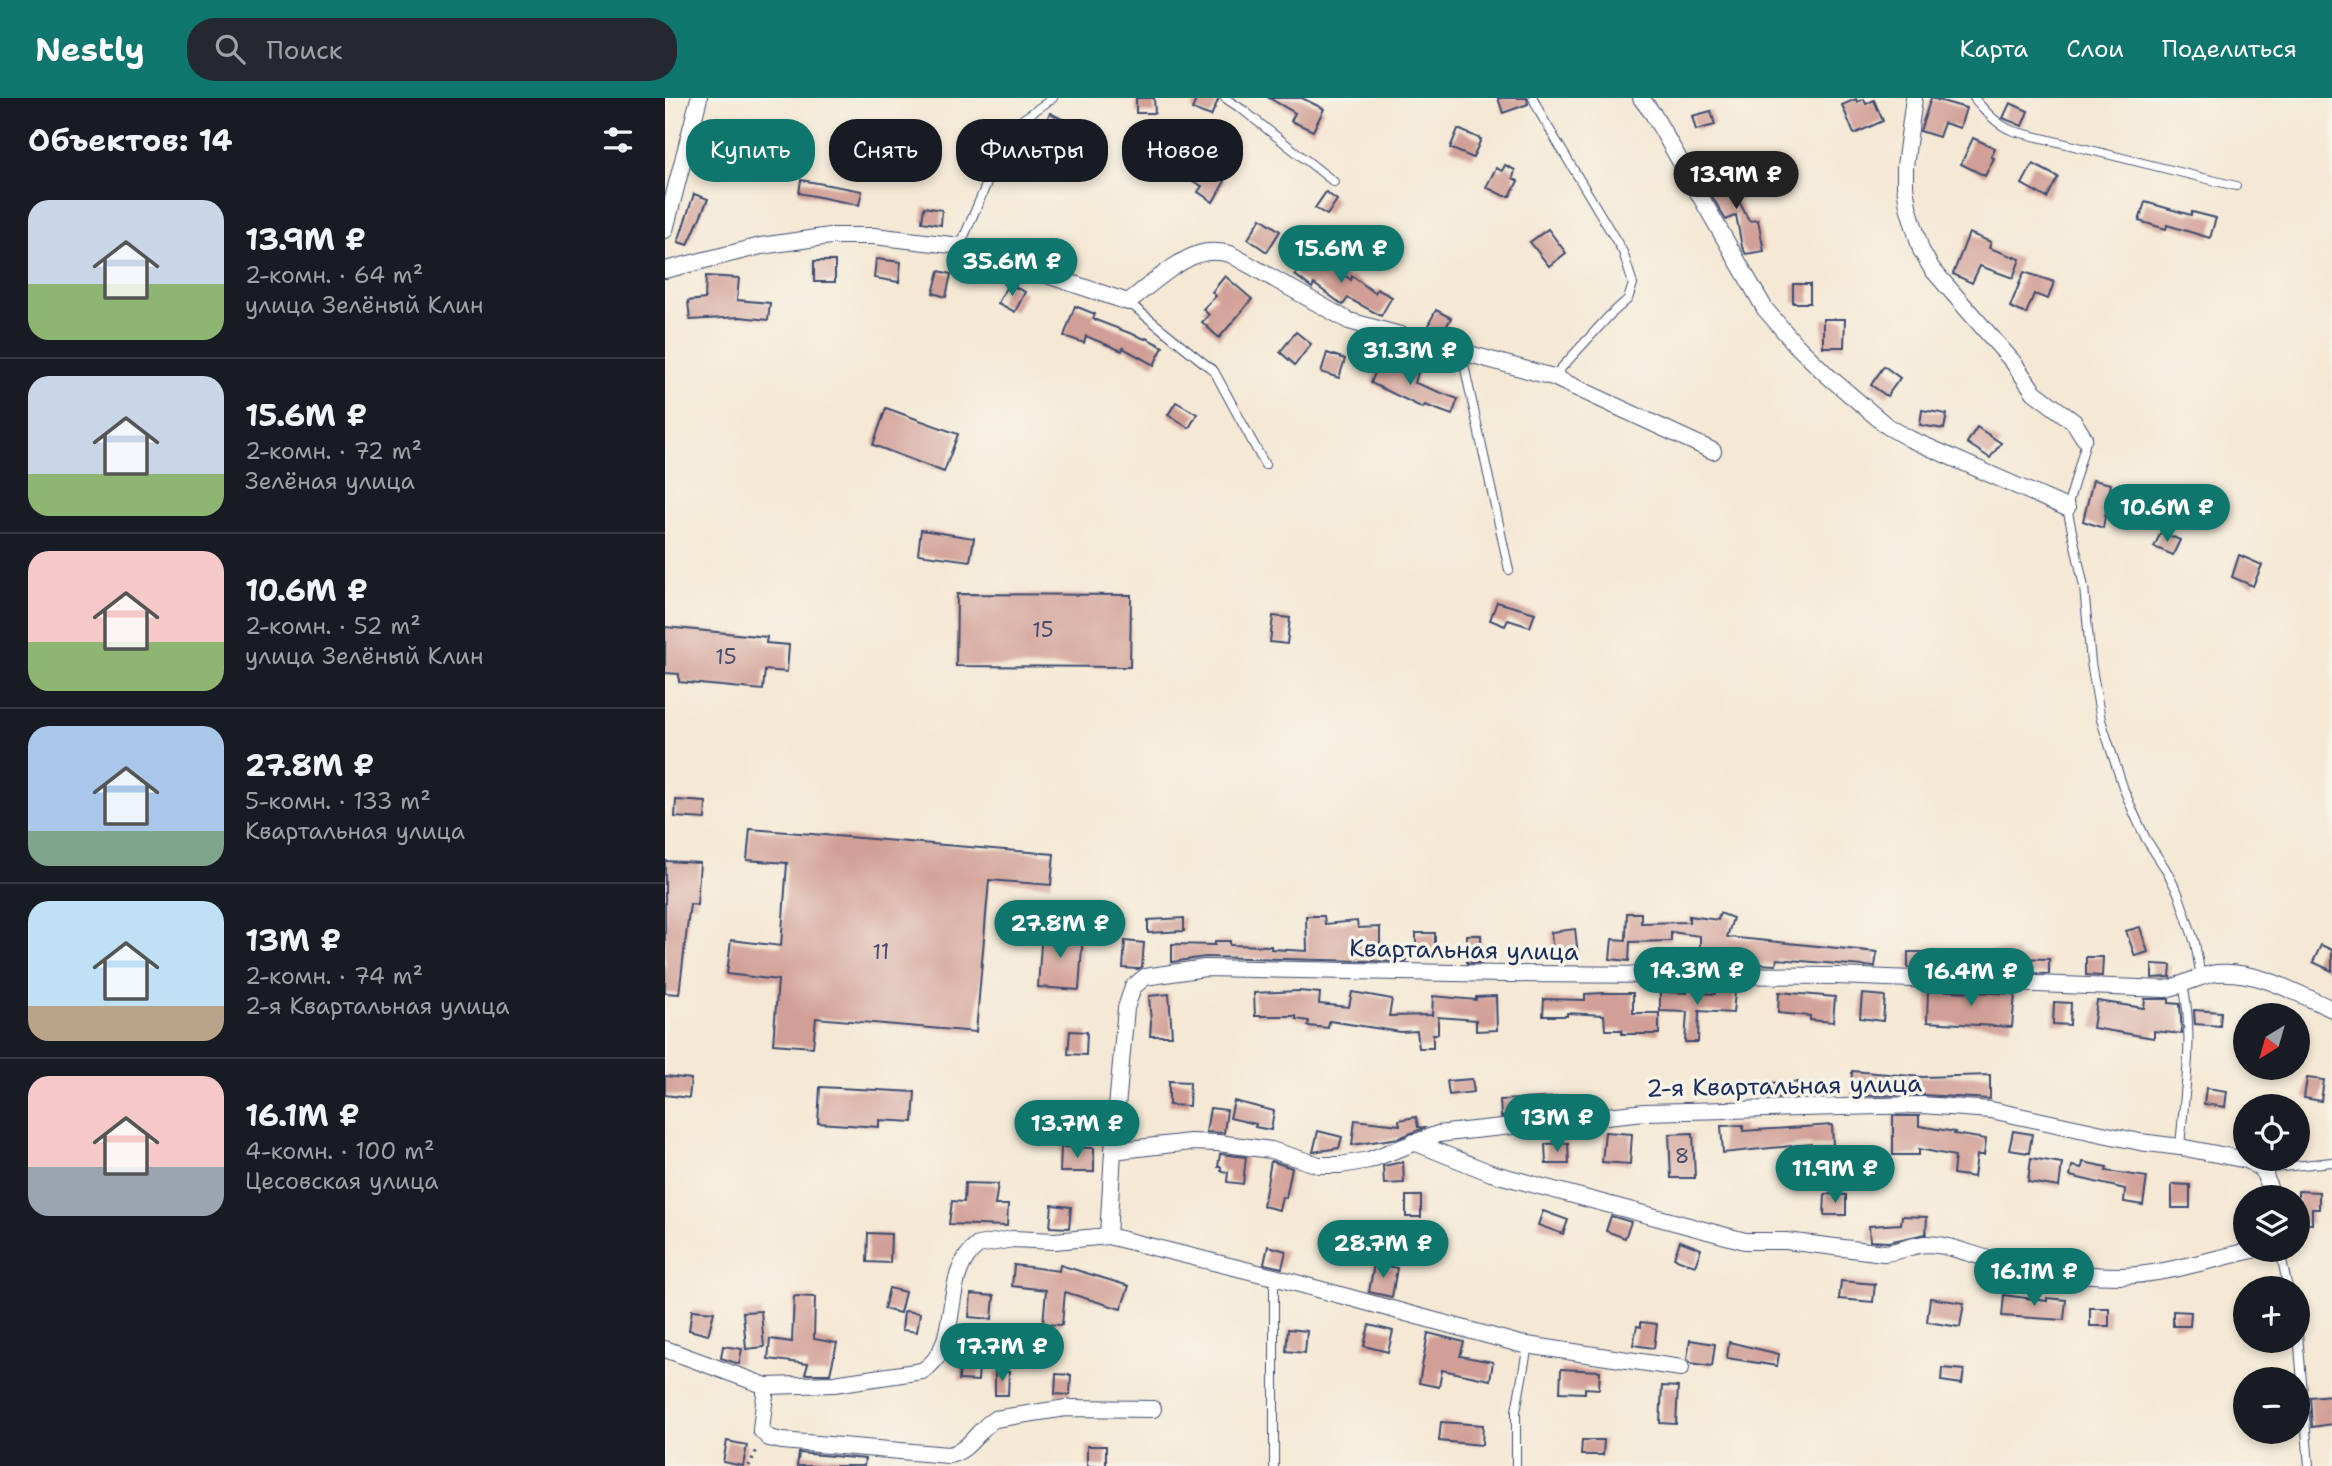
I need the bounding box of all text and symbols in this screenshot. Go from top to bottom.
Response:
search box [187,18,677,81]
text: Nestly [35,27,145,72]
icon: search [211,30,249,68]
text: Поиск [267,32,342,67]
text: Карта [1960,33,2028,65]
text: Слои [2066,33,2124,65]
text: Поделиться [2162,33,2297,65]
chip: Купить [686,119,815,182]
chip: Снять [829,119,942,182]
chip: Фильтры [956,119,1108,182]
chip: Новое [1122,119,1243,182]
text: Объектов: 14 [28,120,233,161]
icon: filters [599,121,637,159]
pin: 13.9M ₽ [1671,152,1801,211]
text: 13.9M ₽ [1690,159,1782,189]
text: 13.9M ₽ [245,219,366,260]
pin: 15.6M ₽ [1276,226,1406,285]
icon: home [84,228,168,312]
text: 15.6M ₽ [1294,233,1388,263]
pin: 35.6M ₽ [947,238,1077,298]
text: 35.6M ₽ [962,246,1062,276]
text: 2-комн. · 64 m² [245,260,423,290]
text: улица Зелёный Клин [245,290,484,320]
pin: 31.3M ₽ [1345,328,1475,387]
text: 31.3M ₽ [1363,335,1457,365]
text: 15.6M ₽ [245,395,367,436]
icon: home [84,404,168,488]
text: 2-комн. · 72 m² [245,436,422,466]
text: Зелёная улица [245,466,415,496]
pin: 10.6M ₽ [2102,484,2232,544]
text: 10.6M ₽ [2120,492,2214,522]
text: 10.6M ₽ [245,570,368,611]
icon: home [84,579,168,663]
text: 2-комн. · 52 m² [245,611,421,641]
house number: 15 [1032,616,1054,644]
text: улица Зелёный Клин [245,641,484,671]
house number: 15 [715,643,737,671]
text: 27.8M ₽ [245,745,374,786]
icon: home [84,754,168,838]
text: 5-комн. · 133 m² [245,786,431,816]
text: Квартальная улица [245,816,465,846]
pin: 27.8M ₽ [995,900,1125,960]
text: 27.8M ₽ [1010,908,1110,938]
text: 13M ₽ [245,920,341,961]
icon: home [84,929,168,1013]
street label: Квартальная улица [1349,932,1579,968]
house number: 11 [873,938,889,966]
pin: 14.3M ₽ [1632,948,1762,1007]
pin: 16.4M ₽ [1906,948,2036,1008]
text: 14.3M ₽ [1650,955,1744,985]
text: 16.4M ₽ [1924,956,2018,986]
text: 2-комн. · 74 m² [245,961,423,991]
text: 2-я Квартальная улица [245,991,510,1021]
north arrow [2233,1003,2310,1080]
map controls [2233,1003,2310,1444]
street label: 2-я Квартальная улица [1646,1068,1922,1104]
pin: 13M ₽ [1508,1094,1606,1154]
button: locate [2233,1094,2310,1171]
text: 16.1M ₽ [245,1095,360,1136]
pin: 13.7M ₽ [1012,1100,1142,1160]
text: 13M ₽ [1520,1102,1594,1132]
icon: home [84,1104,168,1188]
text: 13.7M ₽ [1030,1108,1124,1138]
text: 4-комн. · 100 m² [245,1136,435,1166]
house number: 8 [1675,1142,1689,1170]
pin: 11.9M ₽ [1770,1146,1900,1205]
text: 11.9M ₽ [1792,1153,1878,1183]
text: Цесовская улица [245,1166,439,1196]
button: layers [2233,1185,2310,1262]
pin: 28.7M ₽ [1318,1220,1448,1280]
text: 28.7M ₽ [1333,1228,1433,1258]
pin: 16.1M ₽ [1969,1248,2099,1308]
text: 16.1M ₽ [1990,1256,2078,1286]
button: + [2233,1276,2310,1353]
pin: 17.7M ₽ [937,1324,1067,1383]
text: 17.7M ₽ [956,1331,1048,1361]
button: − [2233,1367,2310,1444]

